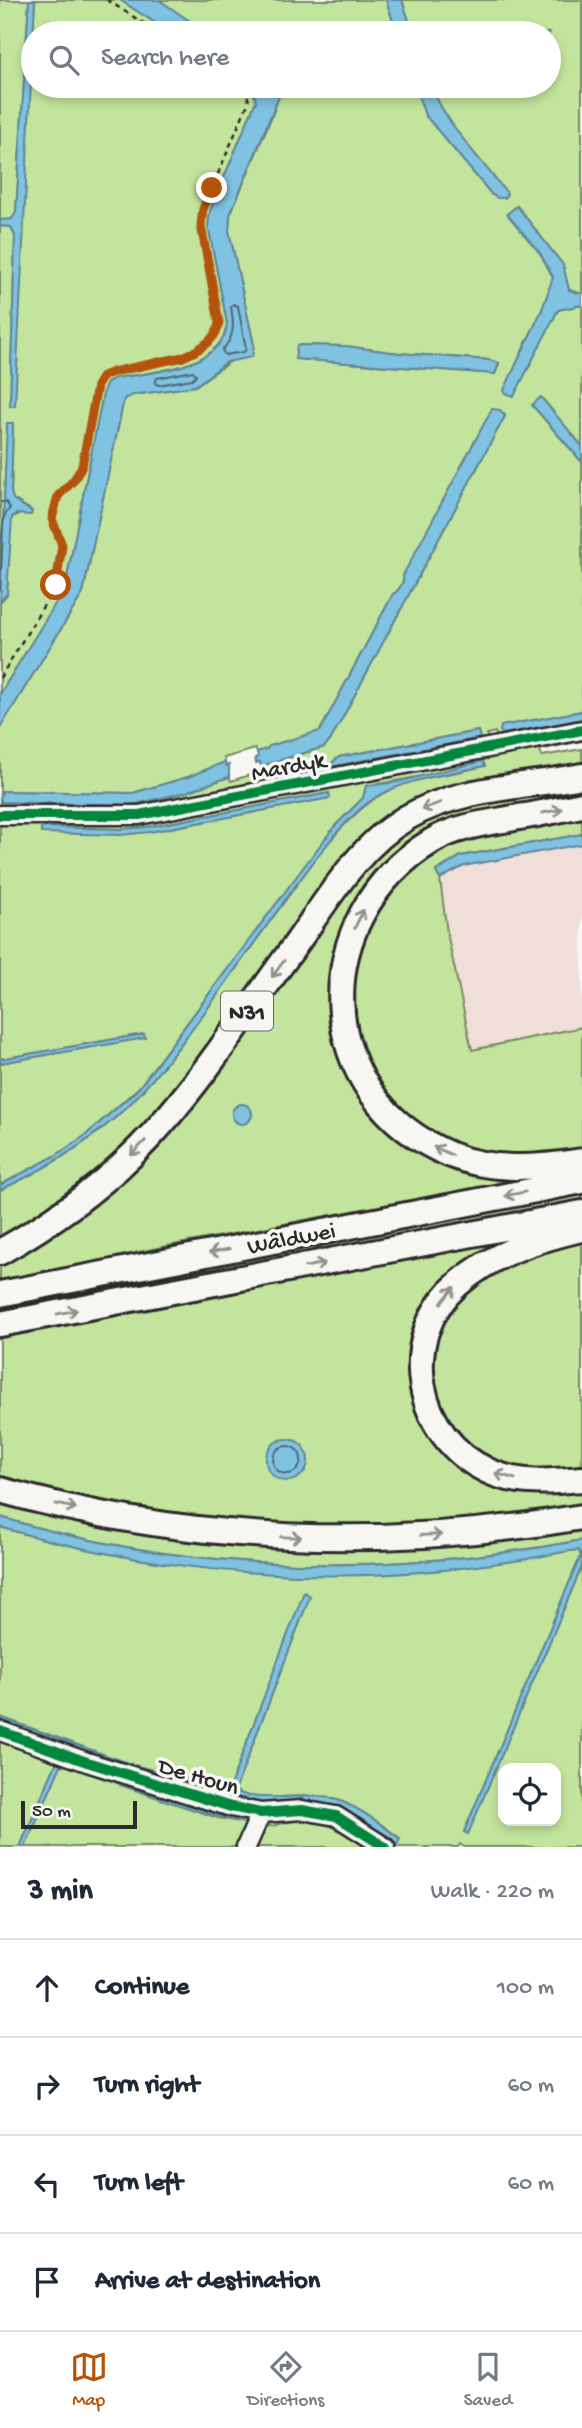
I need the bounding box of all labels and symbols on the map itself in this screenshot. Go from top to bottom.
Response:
route end [196,172,227,203]
route start [40,569,71,600]
street label: Mardyk [249,747,331,790]
one-way arrow [421,801,443,813]
one-way arrow [540,804,563,817]
one-way arrow [353,909,366,930]
one-way arrow [270,959,285,978]
road number: N31 [221,992,273,1030]
one-way arrow [130,1139,147,1156]
one-way arrow [433,1144,454,1157]
one-way arrow [504,1187,527,1201]
street label: Wâldwei [245,1218,338,1263]
one-way arrow [208,1244,231,1258]
one-way arrow [303,1257,326,1271]
one-way arrow [440,1287,456,1305]
one-way arrow [55,1305,78,1318]
one-way arrow [494,1469,516,1482]
one-way arrow [54,1500,77,1514]
one-way arrow [420,1528,443,1541]
one-way arrow [280,1530,303,1544]
street label: De Houn [152,1752,242,1804]
scale bar [21,1798,136,1830]

